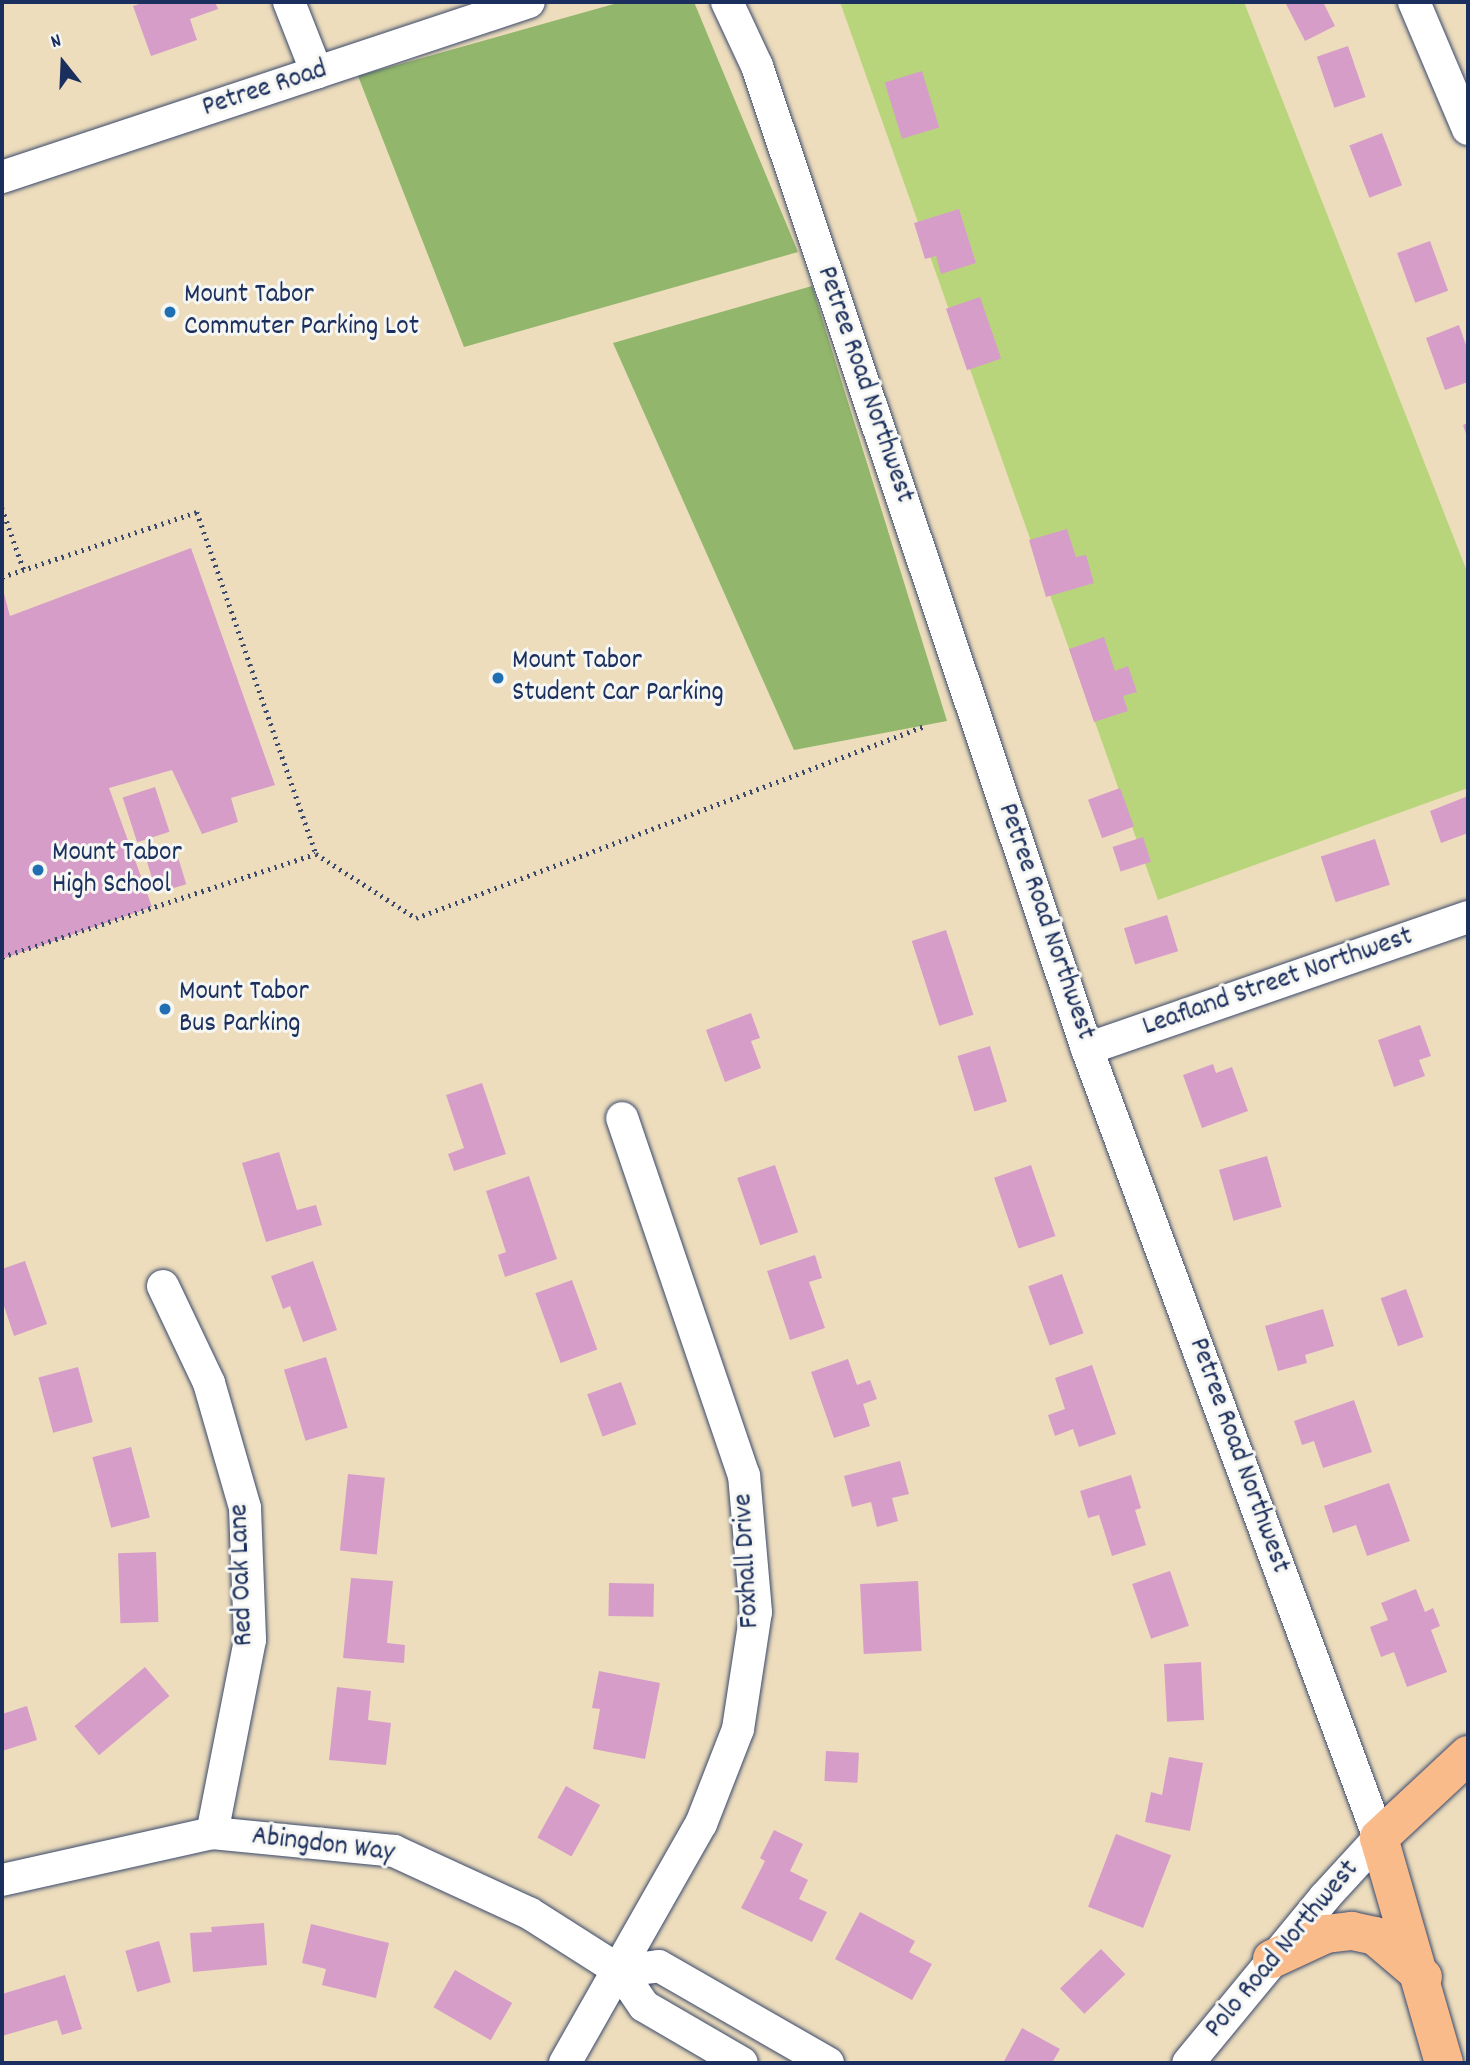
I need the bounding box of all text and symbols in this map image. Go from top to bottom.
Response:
north arrow [28,28,98,98]
text: N [48,28,65,57]
street label: Petree Road [198,54,332,126]
street label: Petree Road Northwest [808,262,920,508]
place label: Mount Tabor Commuter Parking Lot [184,279,419,345]
marker: Mount Tabor Commuter Parking Lot [162,304,178,320]
place label: Mount Tabor Student Car Parking [512,645,724,711]
marker: Mount Tabor Student Car Parking [490,670,506,686]
street label: Petree Road Northwest [989,799,1101,1045]
place label: Mount Tabor High School [52,837,182,903]
marker: Mount Tabor High School [30,862,46,878]
street label: Leafland Street Northwest [1139,921,1417,1045]
place label: Mount Tabor Bus Parking [179,976,309,1042]
marker: Mount Tabor Bus Parking [157,1001,173,1017]
street label: Petree Road Northwest [1180,1334,1296,1578]
street label: Foxhall Drive [728,1493,768,1629]
street label: Red Oak Lane [224,1503,262,1647]
street label: Abingdon Way [250,1821,396,1871]
street label: Polo Road Northwest [1199,1854,1367,2046]

